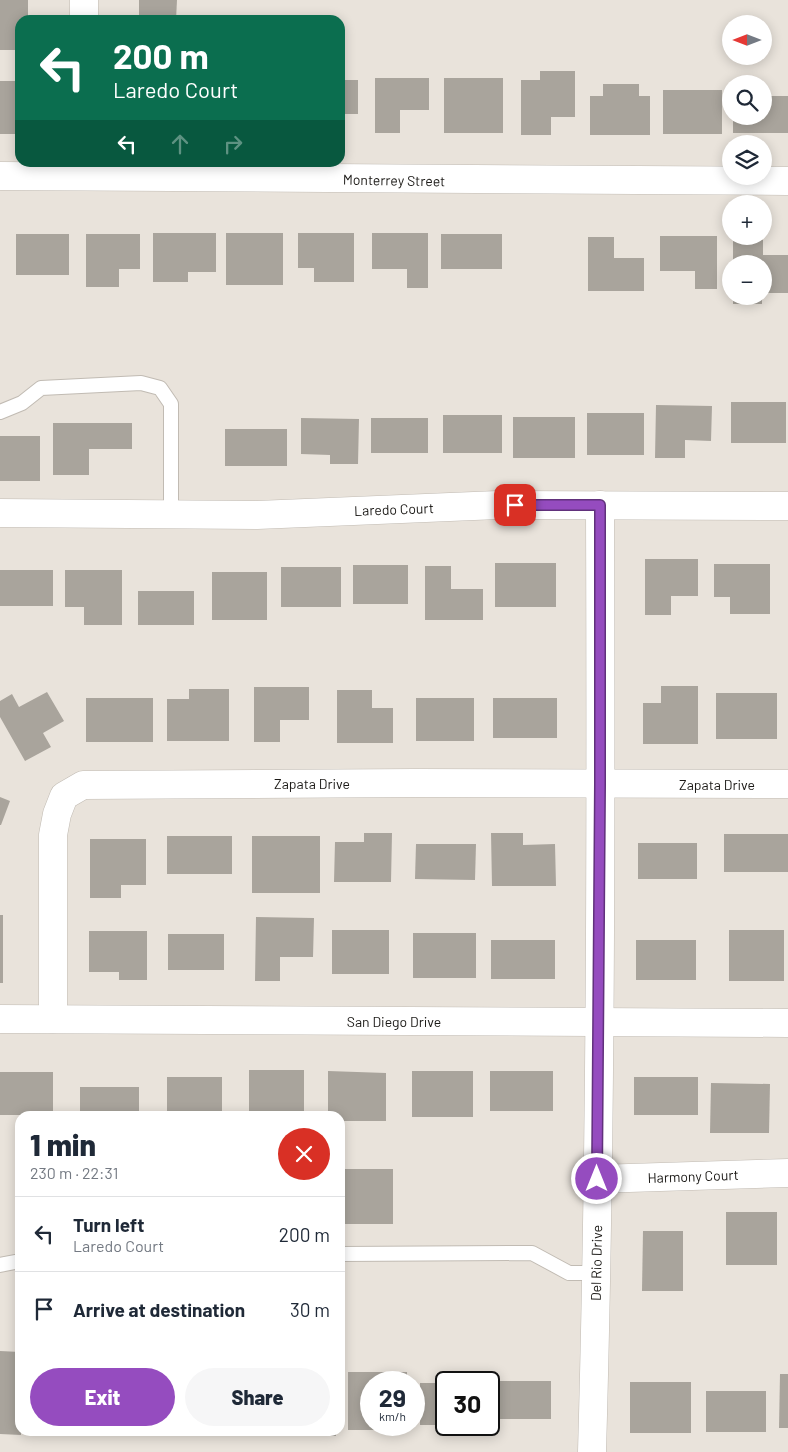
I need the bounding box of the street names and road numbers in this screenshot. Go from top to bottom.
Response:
street label: Monterrey Street [343,171,445,189]
street label: Laredo Court [354,499,434,519]
street label: Zapata Drive [274,775,350,792]
street label: Zapata Drive [679,776,755,793]
street label: San Diego Drive [347,1013,441,1030]
street label: Harmony Court [647,1166,739,1186]
street label: Del Rio Drive [587,1225,605,1301]

